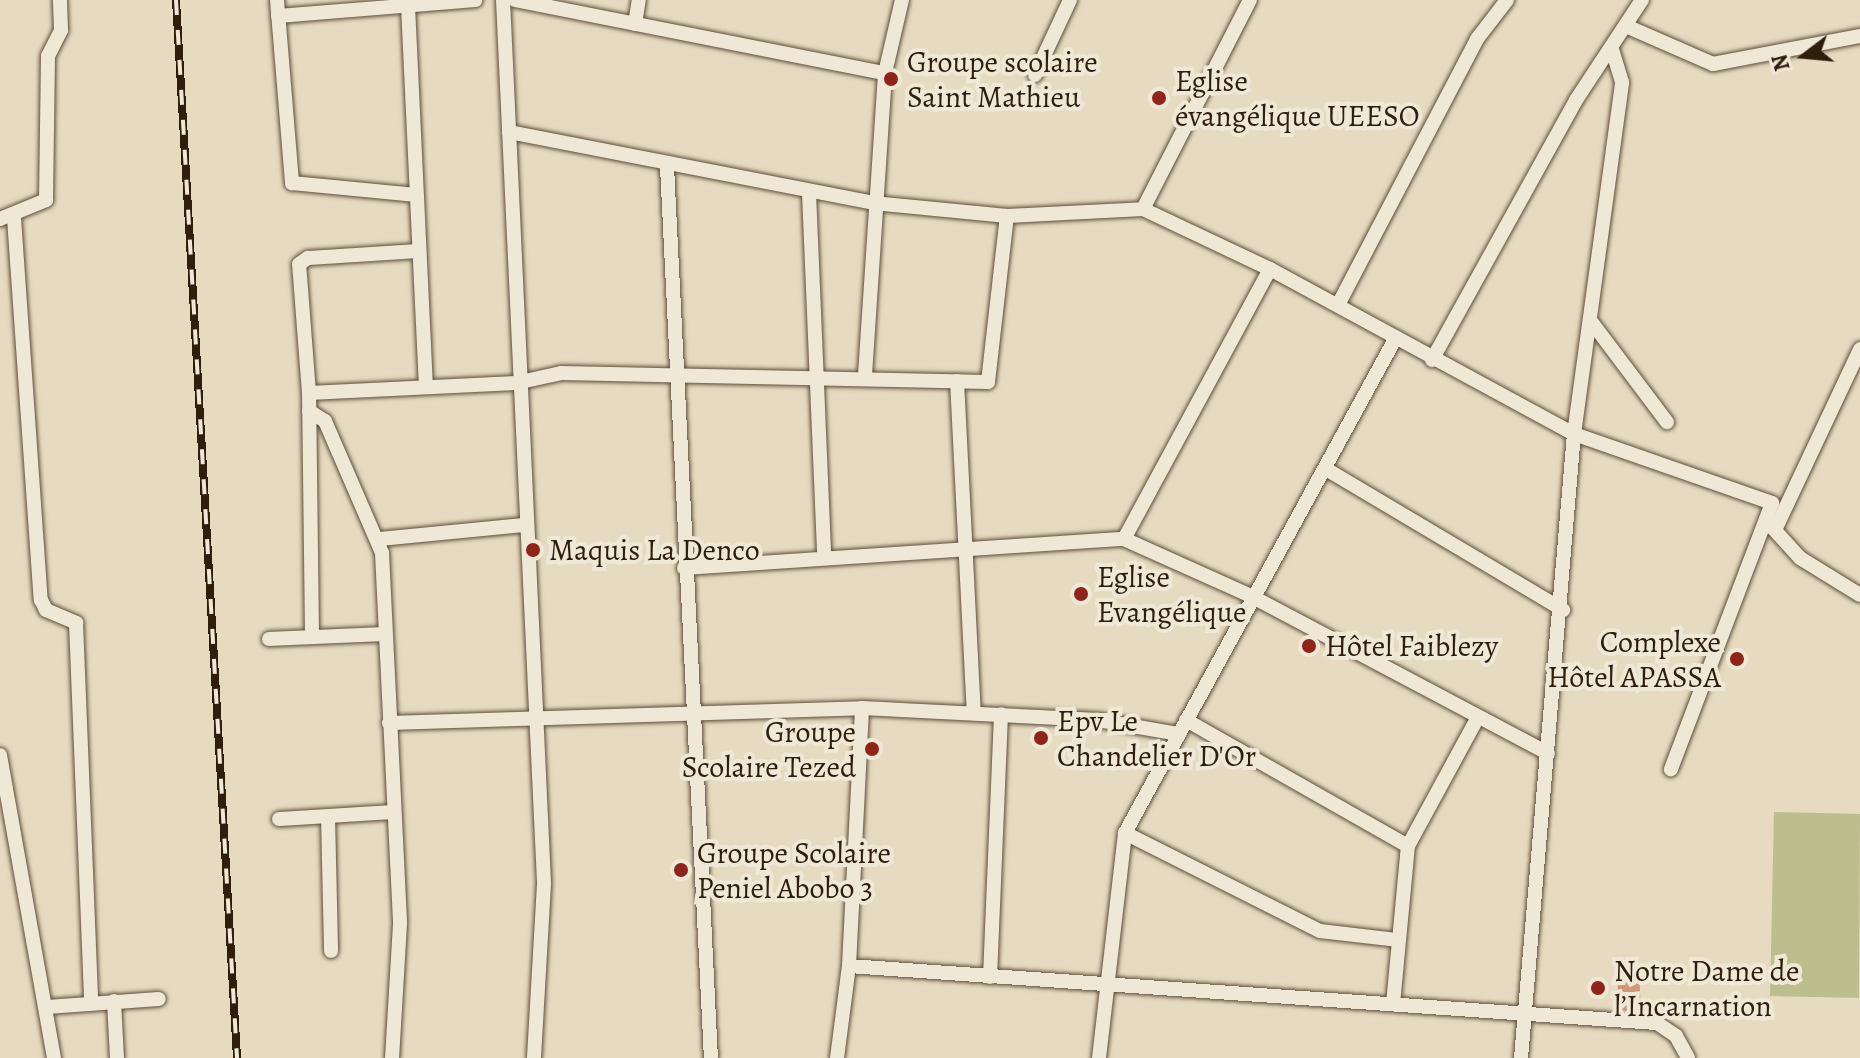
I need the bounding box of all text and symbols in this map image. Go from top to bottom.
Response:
north arrow [1764,16,1844,96]
place label: Groupe scolaire Saint Mathieu [907,44,1098,114]
text: N [1764,51,1798,74]
place label: Eglise évangélique UEESO [1175,63,1420,134]
marker: Groupe scolaire Saint Mathieu [882,70,900,88]
marker: Eglise évangélique UEESO [1150,89,1168,107]
place label: Maquis La Denco [549,532,760,568]
marker: Maquis La Denco [524,541,542,559]
place label: Eglise Evangélique [1097,559,1247,630]
marker: Eglise Evangélique [1072,585,1090,603]
place label: Complexe Hôtel APASSA [1547,624,1721,694]
place label: Hôtel Faiblezy [1325,628,1498,664]
marker: Hôtel Faiblezy [1300,637,1318,655]
marker: Complexe Hôtel APASSA [1728,650,1746,668]
place label: Epv Le Chandelier D'Or [1057,703,1256,774]
place label: Groupe Scolaire Tezed [682,714,856,784]
marker: Epv Le Chandelier D'Or [1032,729,1050,747]
marker: Groupe Scolaire Tezed [863,740,881,758]
place label: Groupe Scolaire Peniel Abobo 3 [697,835,891,906]
marker: Groupe Scolaire Peniel Abobo 3 [672,861,690,879]
place label: Notre Dame de l’Incarnation [1614,953,1799,1024]
marker: Notre Dame de l’Incarnation [1589,979,1607,997]

